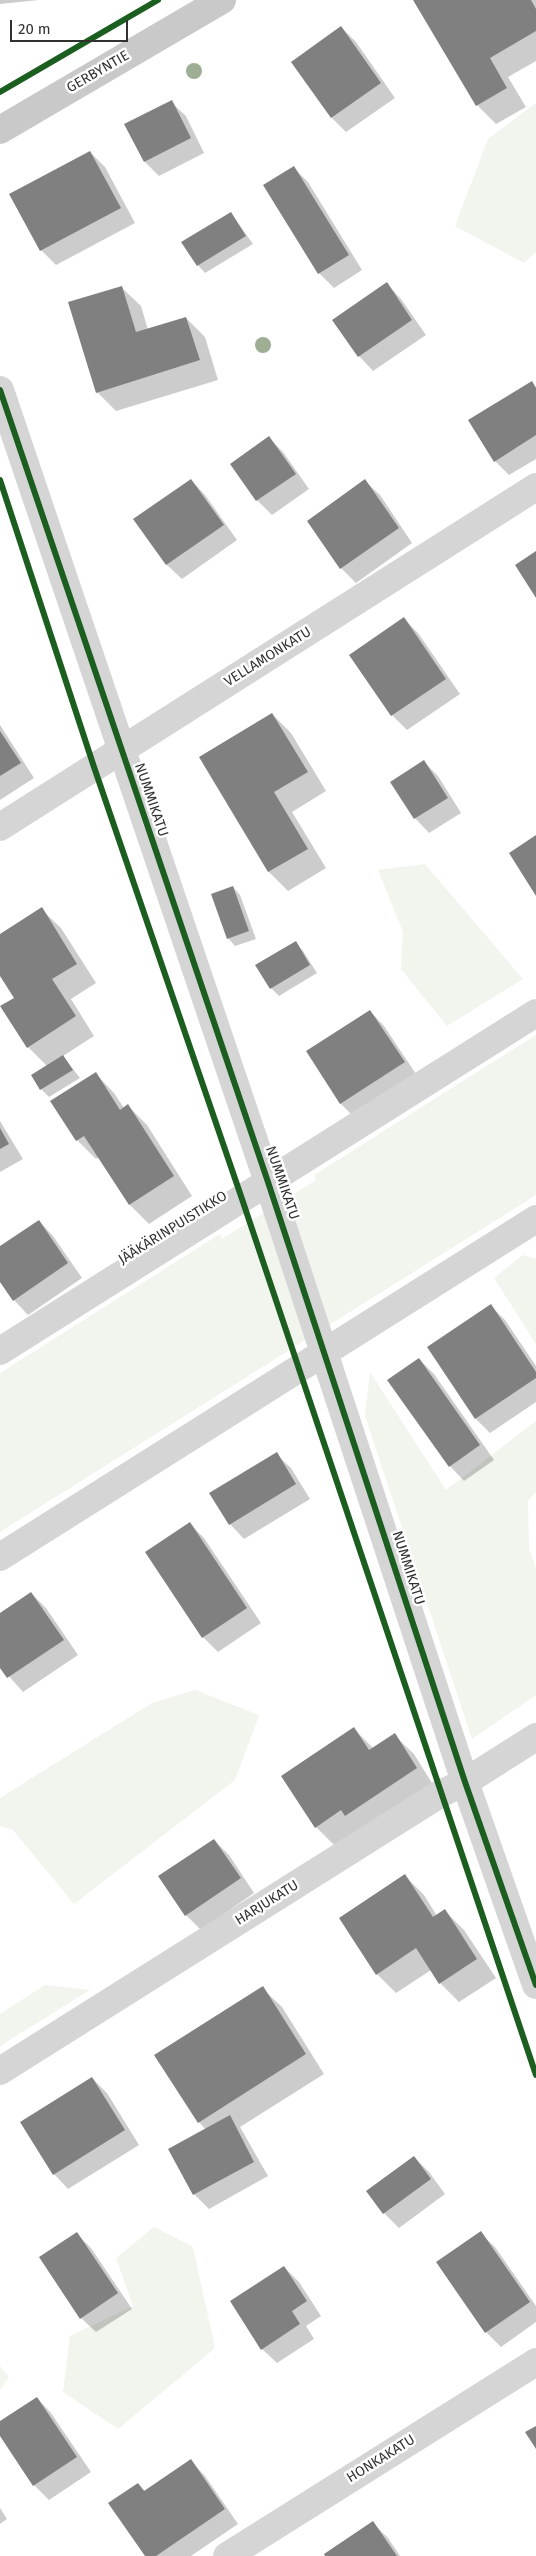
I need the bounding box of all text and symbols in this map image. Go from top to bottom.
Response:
scale bar [12,10,130,42]
text: 20 m [18,20,51,38]
street label: GERBYNTIE [64,47,132,97]
street label: VELLAMONKATU [221,624,315,690]
street label: NUMMIKATU [131,761,171,839]
street label: NUMMIKATU [262,1144,302,1222]
street label: JÄÄKÄRINPUISTIKKO [116,1188,230,1268]
street label: NUMMIKATU [388,1529,428,1607]
street label: HARJUKATU [232,1877,302,1929]
street label: HONKAKATU [344,2431,418,2487]

